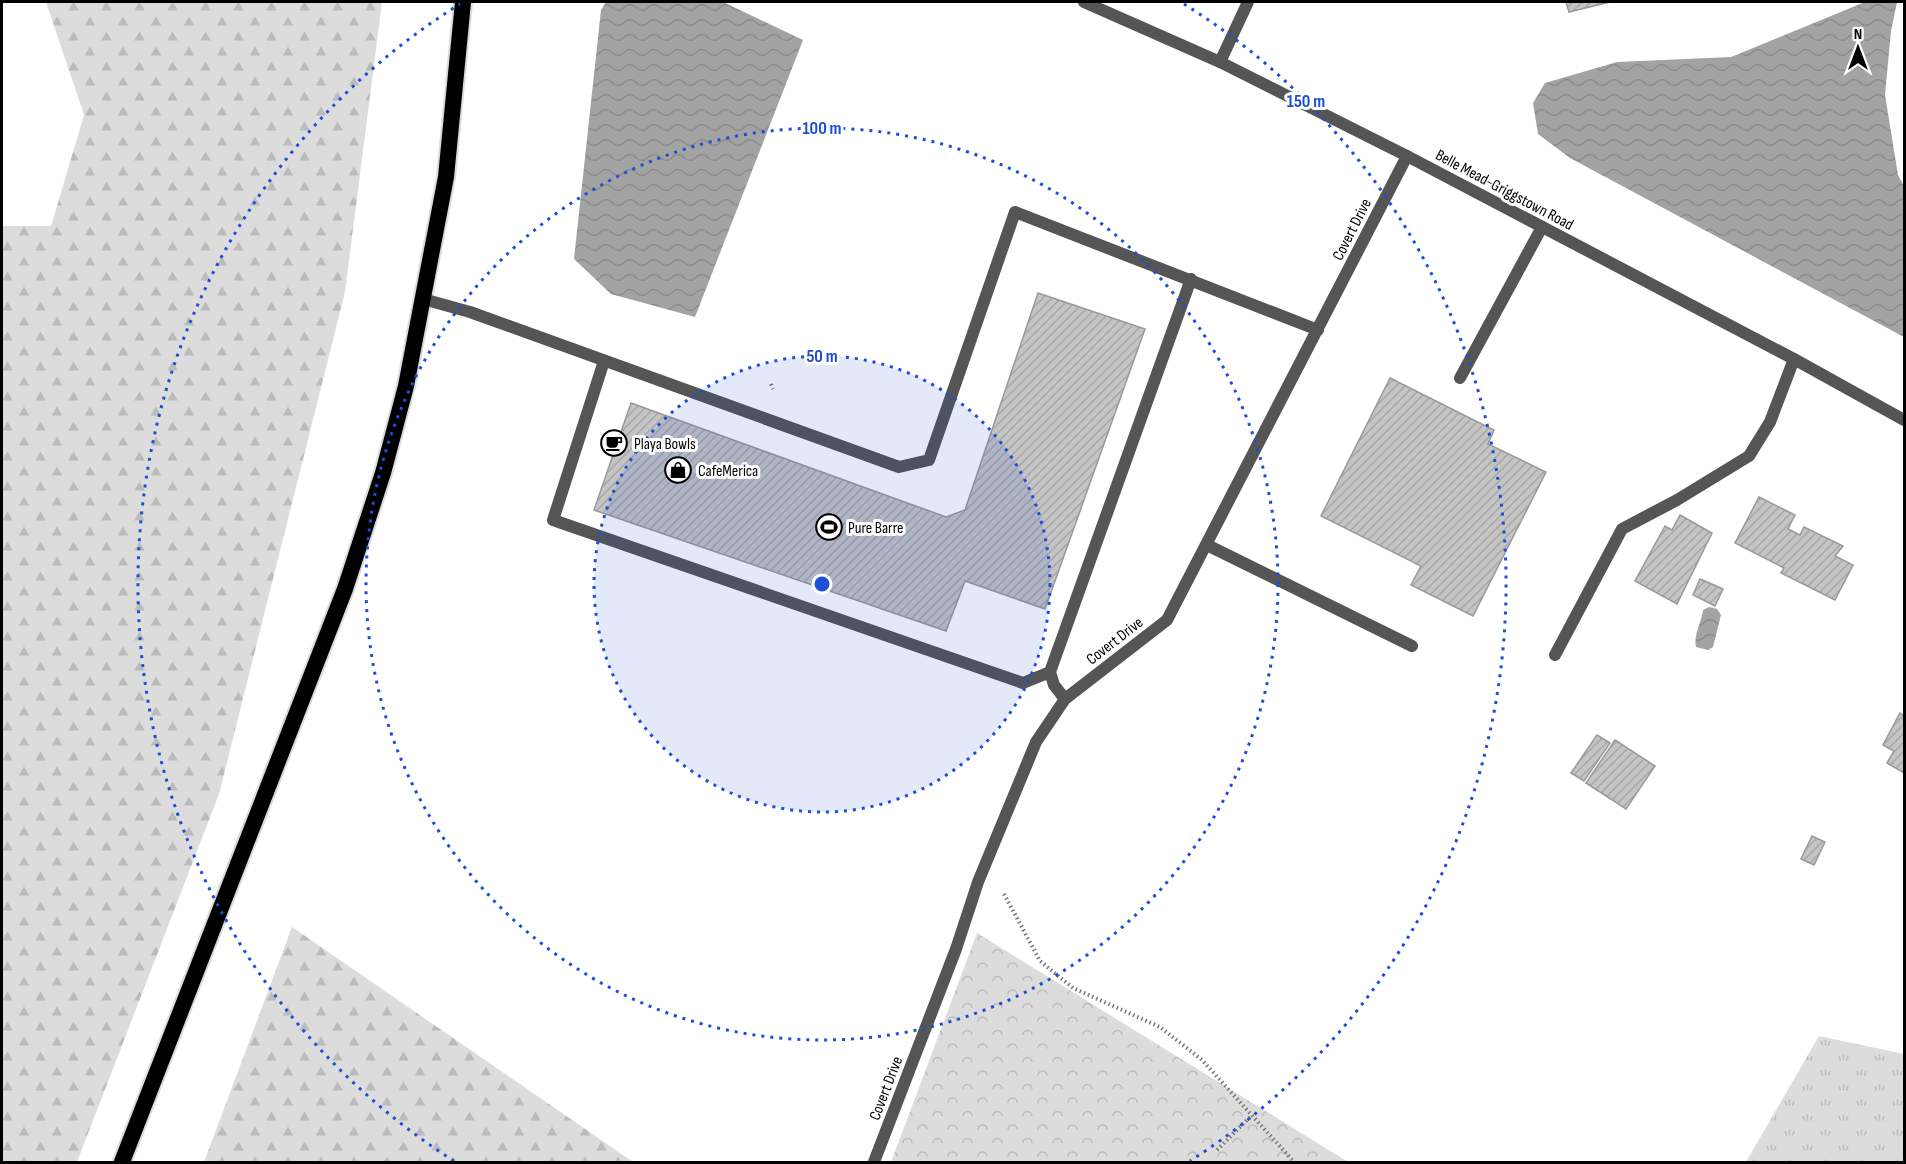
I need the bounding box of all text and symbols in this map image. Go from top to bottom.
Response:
north arrow [1828,18,1888,78]
text: N [1854,25,1862,44]
text: 150 m [1287,91,1325,112]
text: 100 m [803,118,842,139]
street label: Belle Mead-Griggstown Road [1432,146,1577,235]
street label: Covert Drive [1329,196,1376,264]
text: 50 m [806,346,838,367]
cafe icon: Playa Bowls [599,428,629,458]
place label: Playa Bowls [634,435,696,454]
shop icon: CafeMerica [663,455,693,485]
place label: CafeMerica [698,462,758,481]
sports icon: Pure Barre [814,512,844,542]
place label: Pure Barre [848,519,903,538]
centre of rings [812,574,832,594]
street label: Covert Drive [1083,613,1147,669]
street label: Covert Drive [866,1054,907,1123]

